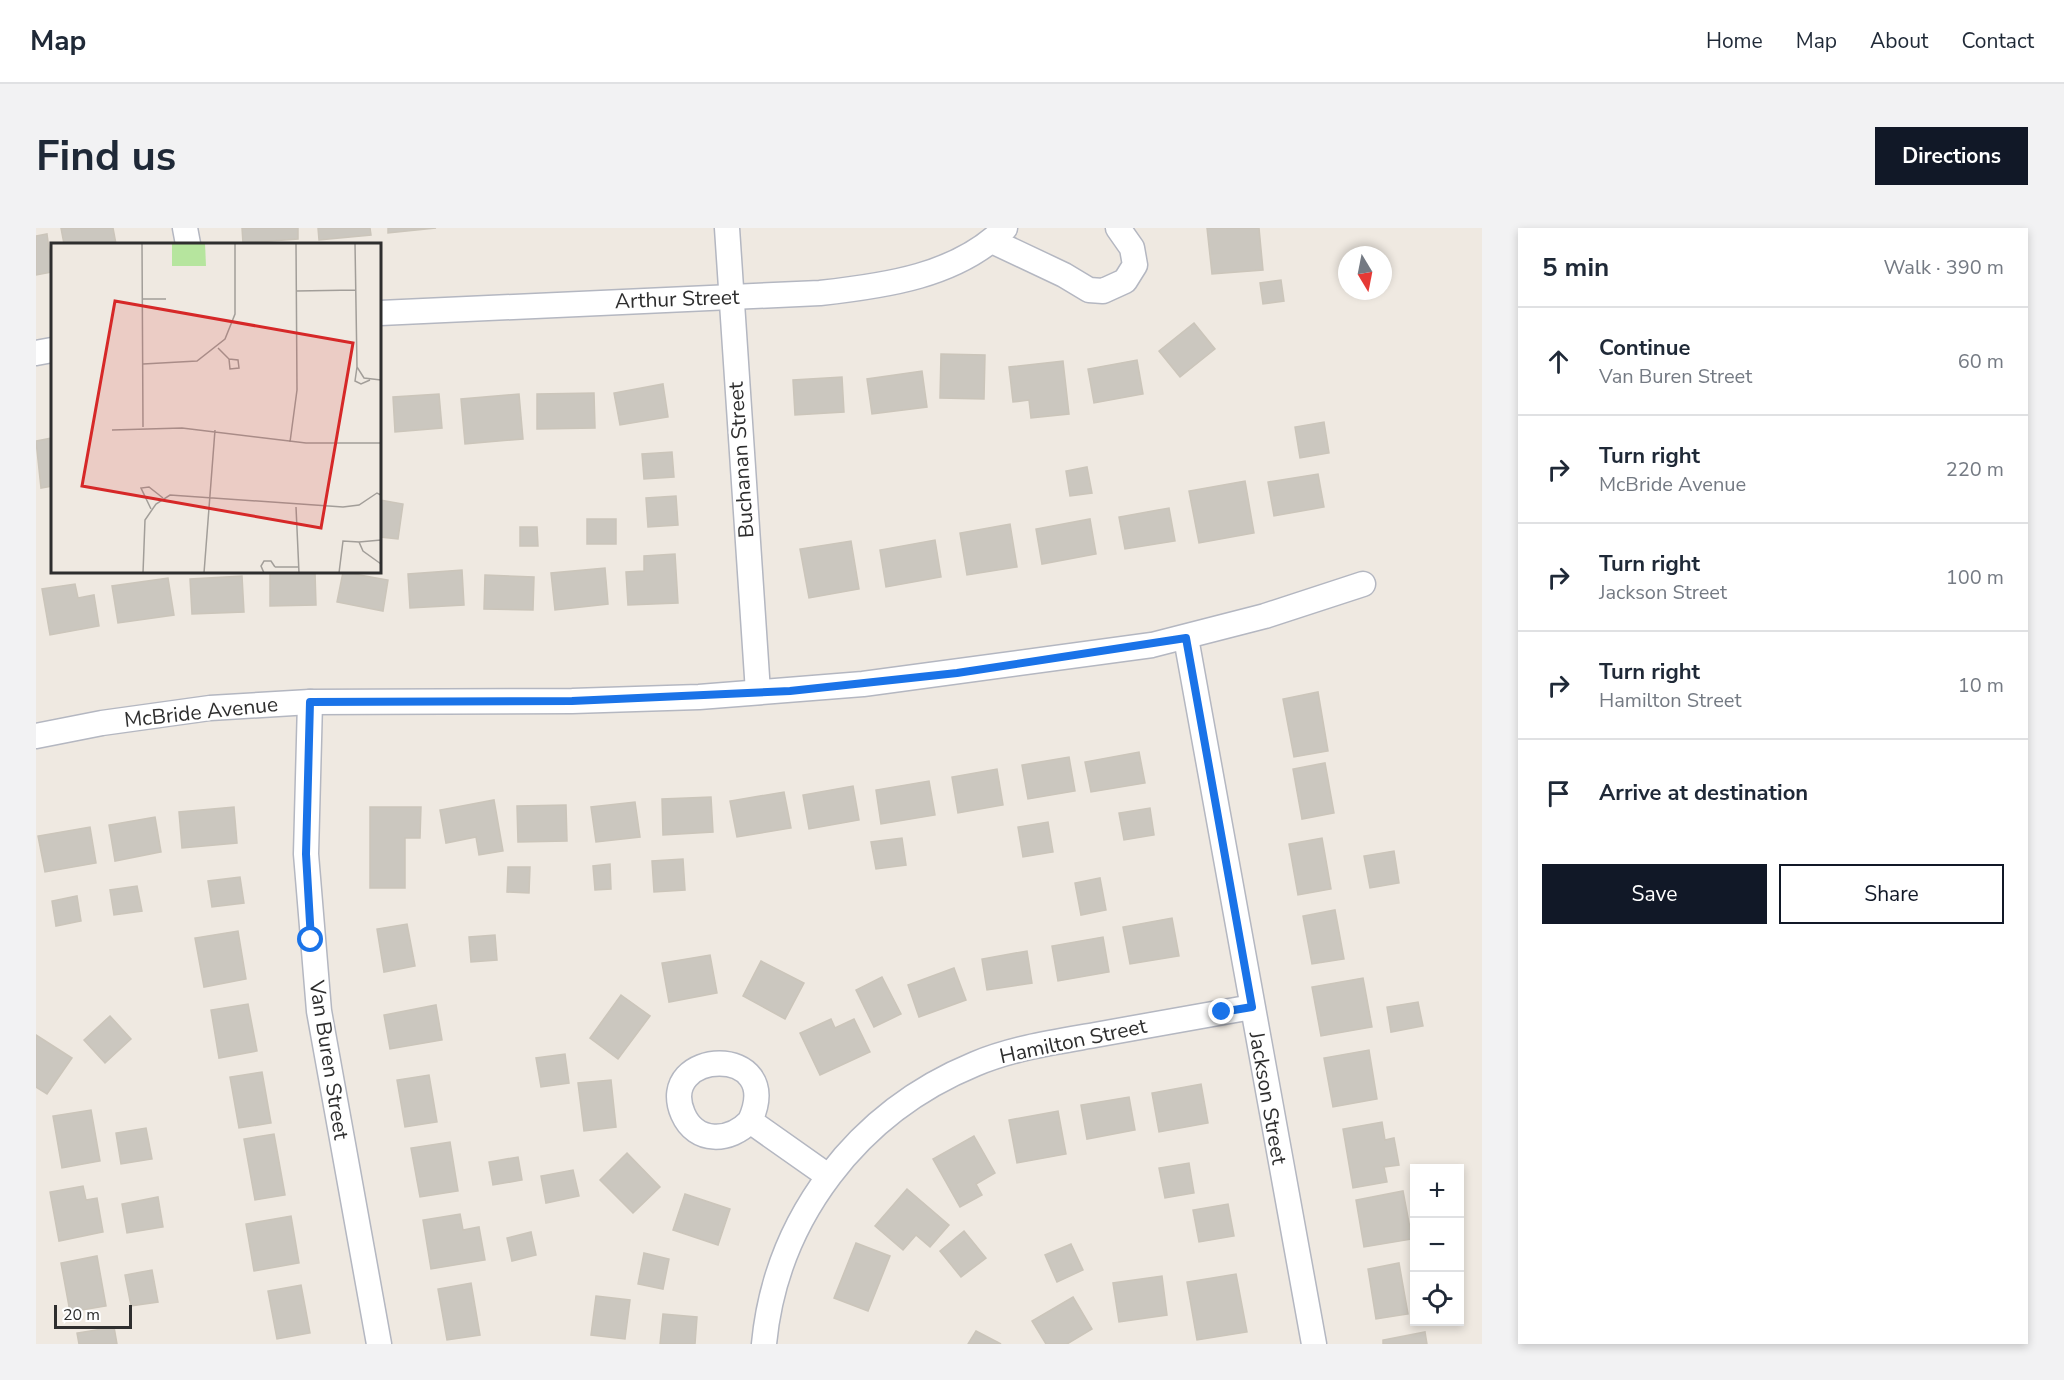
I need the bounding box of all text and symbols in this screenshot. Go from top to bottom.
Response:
text: Map [30,22,86,60]
text: Home [1706,27,1763,55]
text: Map [1796,27,1837,55]
text: About [1870,27,1928,55]
text: Contact [1961,27,2034,55]
button: Directions [1875,127,2028,185]
text: Find us [36,128,176,185]
inset map [51,243,381,573]
north arrow [1338,246,1392,300]
text: 5 min [1542,250,1609,285]
text: Walk · 390 m [1884,254,2004,281]
street label: Arthur Street [614,283,740,315]
text: Continue [1599,333,1690,363]
icon: ahead [1542,345,1575,378]
text: 60 m [1958,348,2004,375]
text: Van Buren Street [1599,363,1752,390]
street label: Buchanan Street [722,380,760,539]
text: Turn right [1599,441,1700,471]
icon: right [1542,453,1575,486]
text: 220 m [1946,456,2004,483]
text: McBride Avenue [1599,471,1746,498]
text: Turn right [1599,549,1700,579]
icon: right [1542,561,1575,594]
text: 100 m [1946,564,2004,591]
text: Jackson Street [1599,579,1727,606]
text: Turn right [1599,657,1700,687]
icon: right [1542,669,1575,702]
text: 10 m [1958,672,2004,699]
text: Hamilton Street [1599,687,1741,714]
street label: McBride Avenue [123,690,279,734]
icon: arrive [1542,777,1575,810]
text: Arrive at destination [1599,778,1808,808]
button: Save [1542,864,1767,924]
button: Share [1779,864,2004,924]
route start [297,926,323,952]
street label: Van Buren Street [302,977,356,1142]
route end [1208,998,1234,1024]
street label: Hamilton Street [997,1012,1150,1070]
street label: Jackson Street [1242,1028,1294,1167]
map controls [1410,1164,1464,1326]
button: + [1410,1164,1464,1218]
button: − [1410,1218,1464,1272]
button: locate [1410,1272,1464,1326]
scale bar [54,1302,132,1330]
text: 20 m [63,1304,100,1326]

